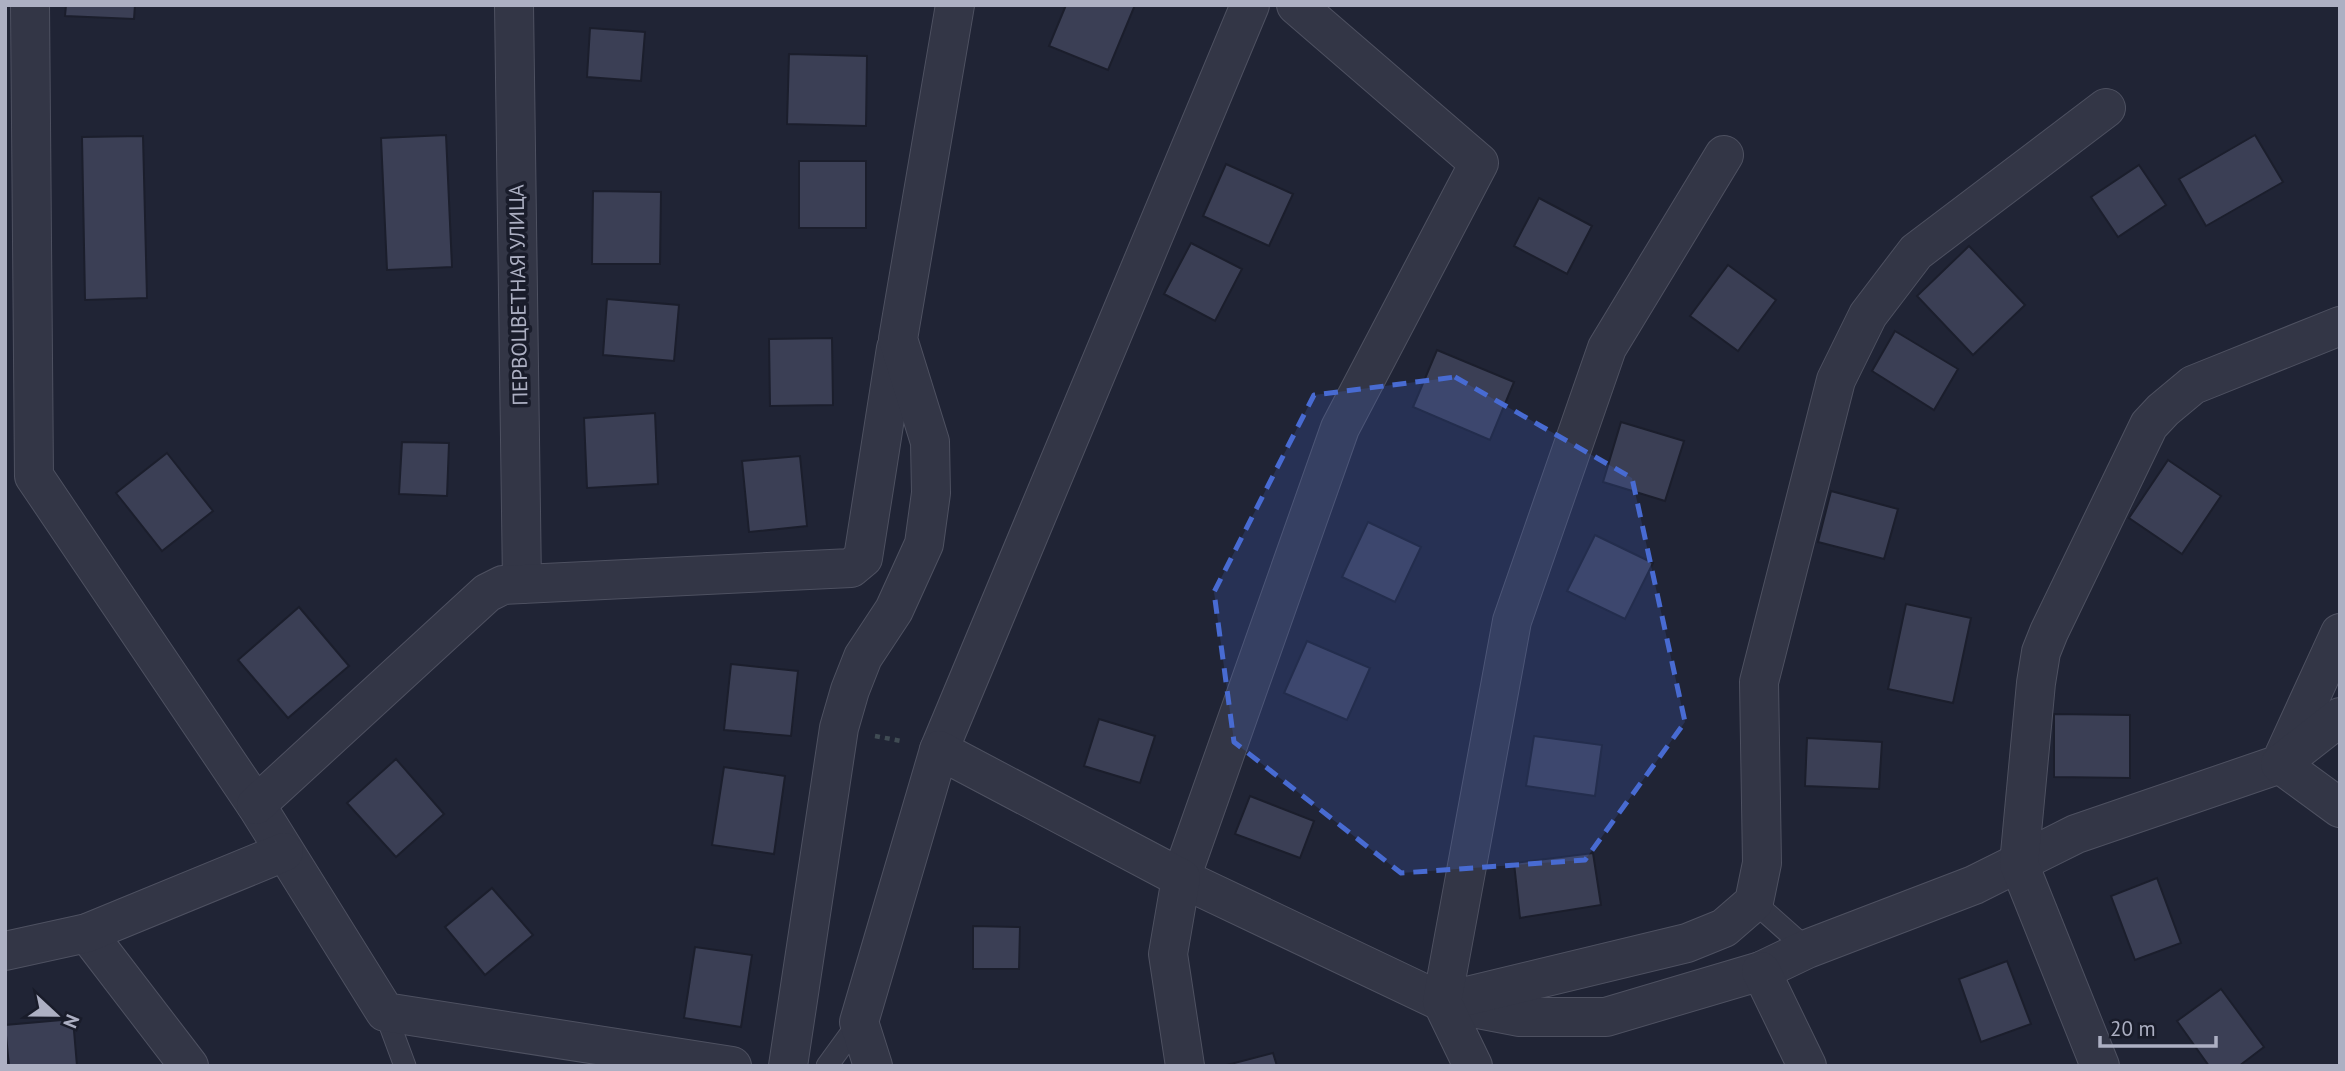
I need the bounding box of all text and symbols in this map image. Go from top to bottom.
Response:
street label: ПЕРВОЦВЕТНАЯ УЛИЦА [503,183,533,406]
north arrow [21,980,91,1050]
scale bar [2100,1004,2216,1048]
text: N [58,1011,85,1032]
text: 20 m [2110,1015,2156,1042]

